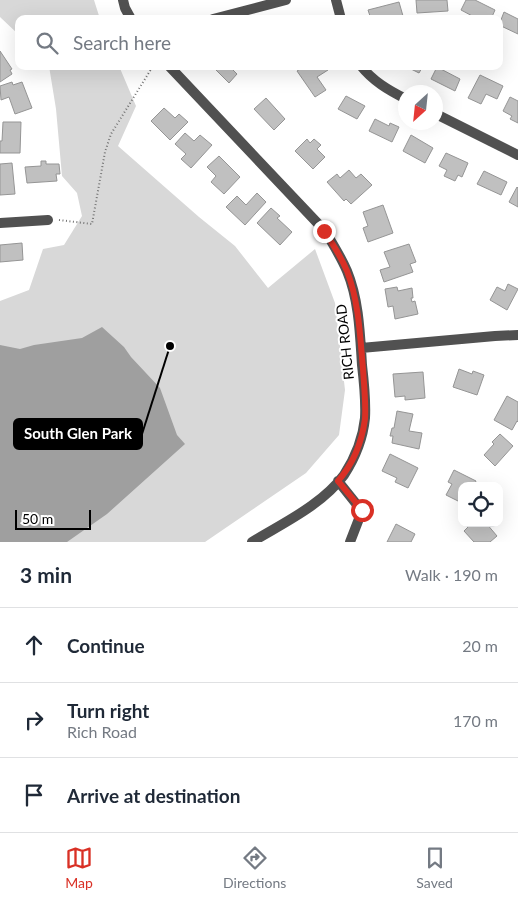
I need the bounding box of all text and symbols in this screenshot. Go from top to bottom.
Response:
search box [15,15,503,70]
icon: search [33,29,61,57]
text: Search here [73,31,171,54]
north arrow [398,85,443,130]
route end [313,220,336,243]
street label: RICH ROAD [332,303,357,381]
callout: South Glen Park [14,419,142,449]
text: South Glen Park [24,424,133,442]
map controls [458,482,503,527]
button: locate [458,482,503,527]
route start [351,499,374,522]
scale bar [15,507,91,530]
text: 50 m [22,510,53,527]
text: 3 min [20,562,72,587]
text: Walk · 190 m [405,565,498,584]
icon: ahead [20,631,48,659]
text: Continue [67,634,145,657]
text: 20 m [462,636,498,655]
text: Turn right [67,699,149,722]
icon: right [20,706,48,734]
text: 170 m [453,711,498,730]
text: Rich Road [67,722,137,741]
icon: arrive [20,781,48,809]
text: Arrive at destination [67,784,240,807]
tab: Map [65,844,93,891]
tab: Directions [223,844,286,891]
tab: Saved [416,844,453,891]

